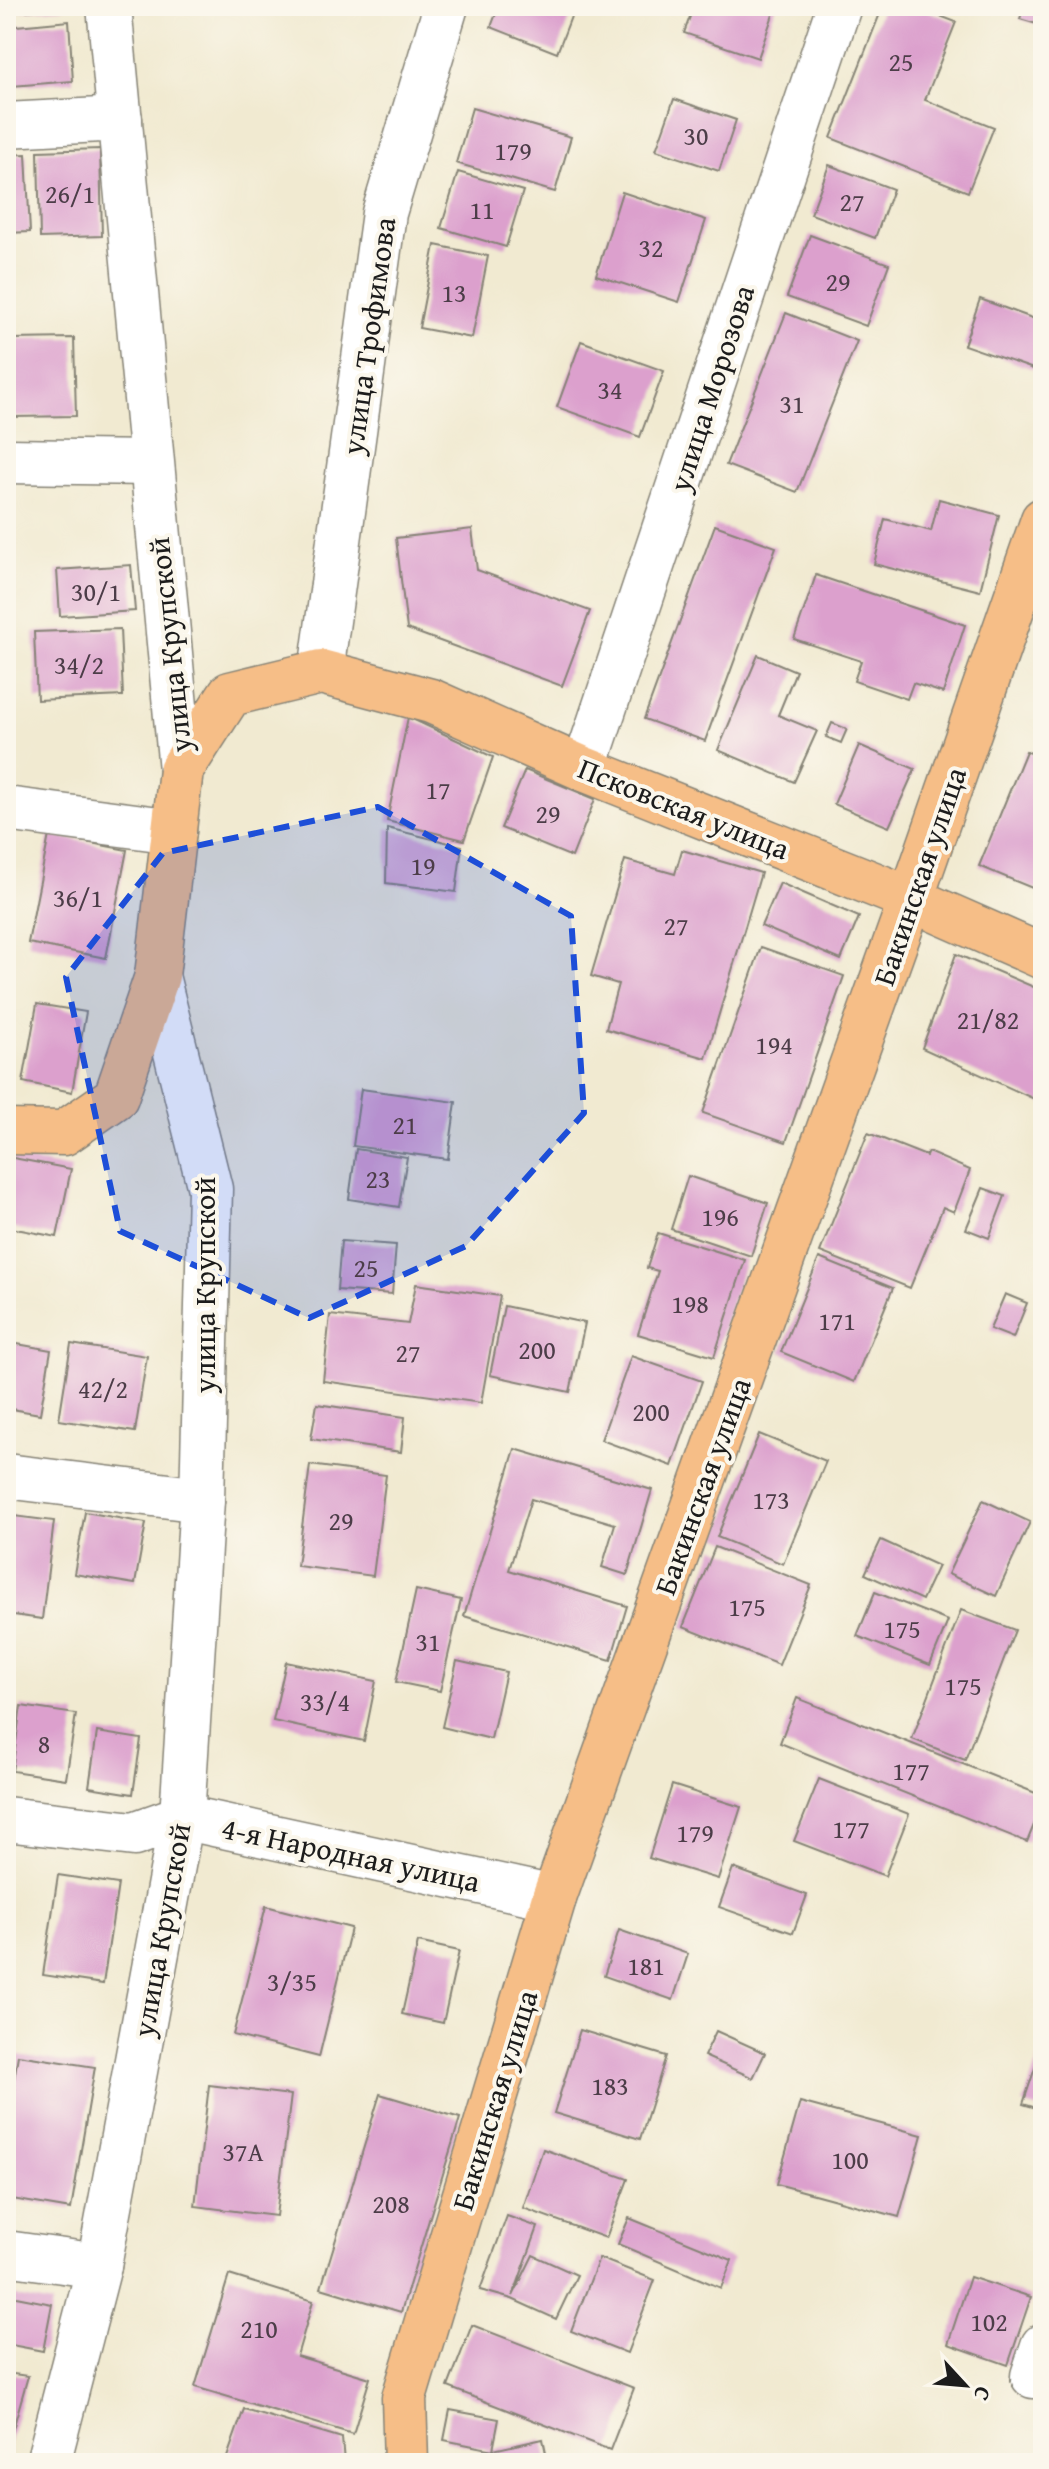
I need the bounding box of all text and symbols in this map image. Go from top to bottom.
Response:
house number: 25 [888,42,914,81]
house number: 30 [683,116,709,155]
house number: 179 [494,131,532,170]
house number: 26/1 [45,174,95,213]
house number: 27 [839,182,865,221]
house number: 11 [469,190,495,229]
street label: улица Трофимова [329,214,407,459]
house number: 32 [638,228,664,267]
house number: 29 [825,262,851,301]
house number: 13 [441,273,467,312]
street label: улица Морозова [657,278,765,498]
house number: 34 [597,370,623,409]
house number: 31 [779,384,805,423]
street label: улица Крупской [136,535,202,756]
house number: 30/1 [71,572,121,611]
house number: 34/2 [54,645,104,684]
street label: Псковская улица [572,746,797,871]
street label: Бакинская улица [861,760,977,991]
house number: 17 [425,770,451,809]
house number: 29 [535,794,561,833]
house number: 19 [410,846,436,885]
house number: 36/1 [53,878,103,917]
house number: 27 [663,906,689,945]
house number: 21/82 [957,1000,1019,1039]
house number: 194 [755,1025,793,1064]
house number: 21 [392,1105,418,1144]
house number: 23 [365,1159,391,1198]
street label: улица Крупской [182,1177,226,1394]
house number: 196 [701,1197,739,1236]
house number: 25 [353,1248,379,1287]
house number: 198 [671,1284,709,1323]
house number: 171 [818,1301,856,1340]
house number: 200 [518,1330,556,1369]
house number: 27 [395,1333,421,1372]
house number: 42/2 [78,1369,128,1408]
street label: Бакинская улица [642,1371,762,1601]
house number: 200 [632,1392,670,1431]
house number: 173 [752,1480,790,1519]
house number: 29 [328,1501,354,1540]
house number: 175 [728,1587,766,1626]
house number: 175 [883,1609,921,1648]
house number: 31 [415,1622,441,1661]
house number: 175 [944,1666,982,1705]
house number: 33/4 [300,1682,350,1721]
house number: 8 [38,1724,50,1763]
house number: 177 [892,1751,930,1790]
street label: 4-я Народная улица [218,1805,485,1903]
house number: 177 [832,1809,870,1848]
house number: 179 [676,1813,714,1852]
street label: улица Крупской [120,1819,201,2041]
house number: 181 [627,1946,665,1985]
house number: 3/35 [267,1962,317,2001]
street label: Бакинская улица [440,1984,549,2216]
house number: 183 [591,2066,629,2105]
house number: 37А [223,2132,264,2171]
house number: 100 [831,2140,869,2179]
house number: 208 [372,2184,410,2223]
house number: 102 [970,2302,1008,2341]
house number: 210 [240,2309,278,2348]
north arrow [925,2345,1005,2425]
text: С [966,2381,1000,2406]

